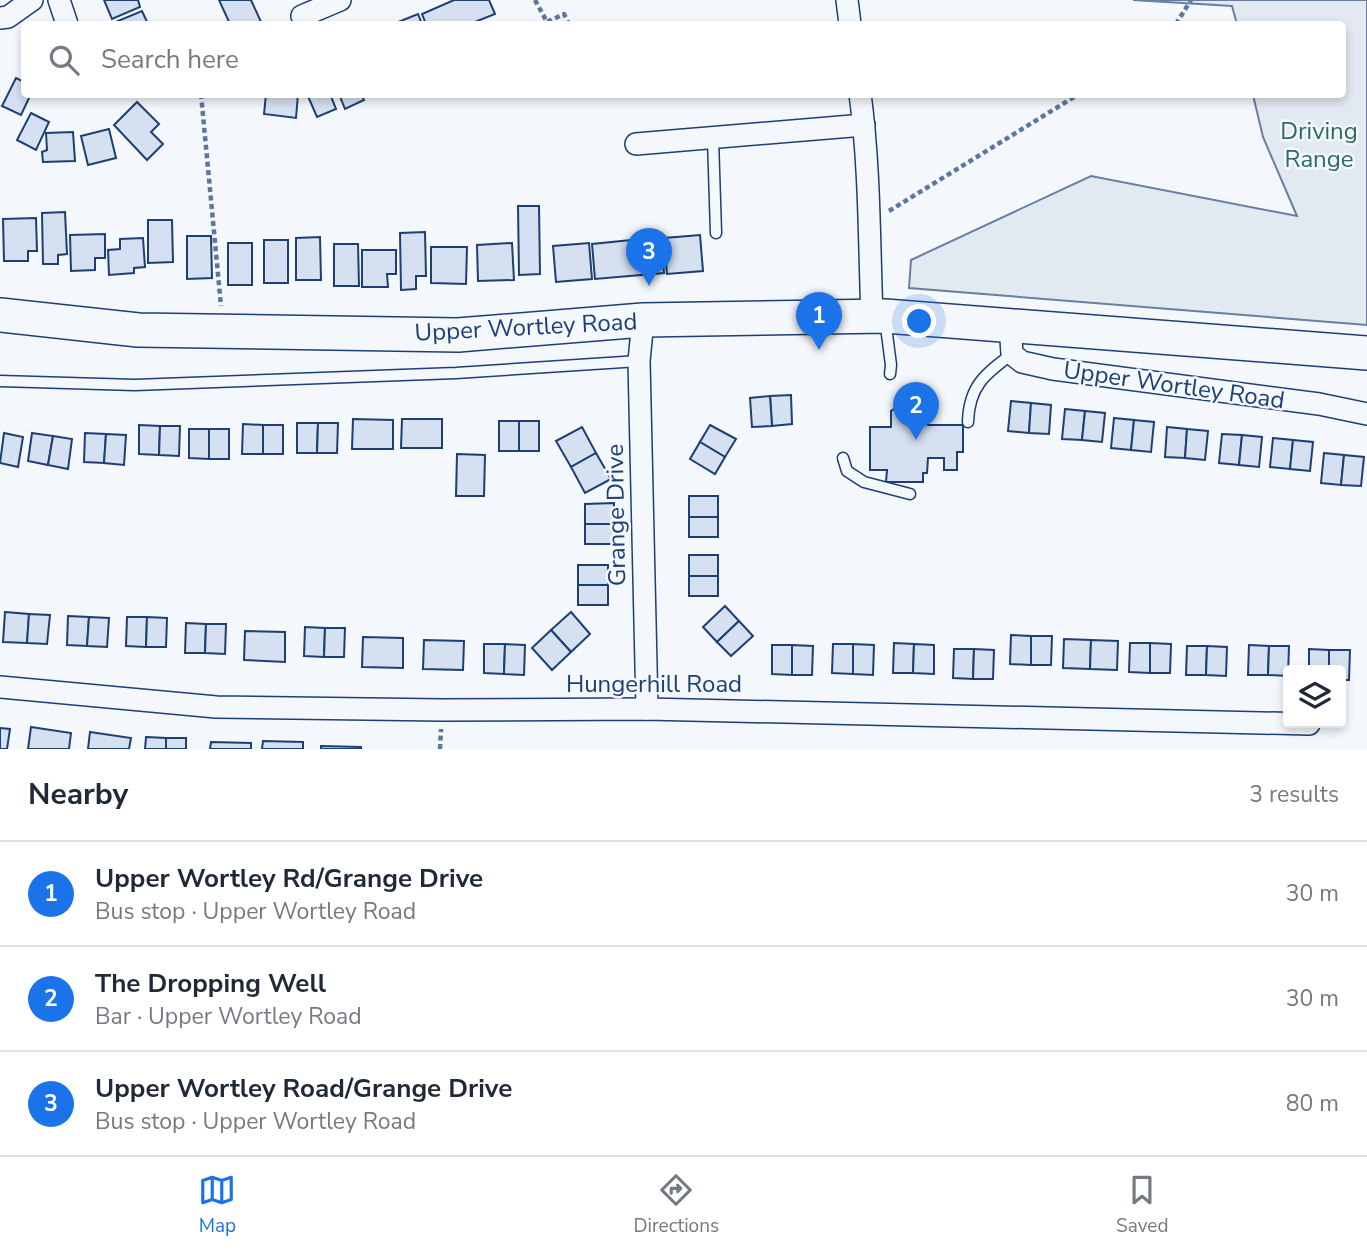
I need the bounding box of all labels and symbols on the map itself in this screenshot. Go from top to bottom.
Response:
park label: Driving Range [1280,115,1358,175]
pin: 3 [626,228,672,286]
pin: 1 [796,292,842,350]
your location [902,304,936,338]
street label: Upper Wortley Road [414,305,638,349]
street label: Upper Wortley Road [1061,354,1287,416]
pin: 2 [893,382,939,440]
street label: Grange Drive [599,444,633,586]
street label: Hungerhill Road [566,668,742,700]

